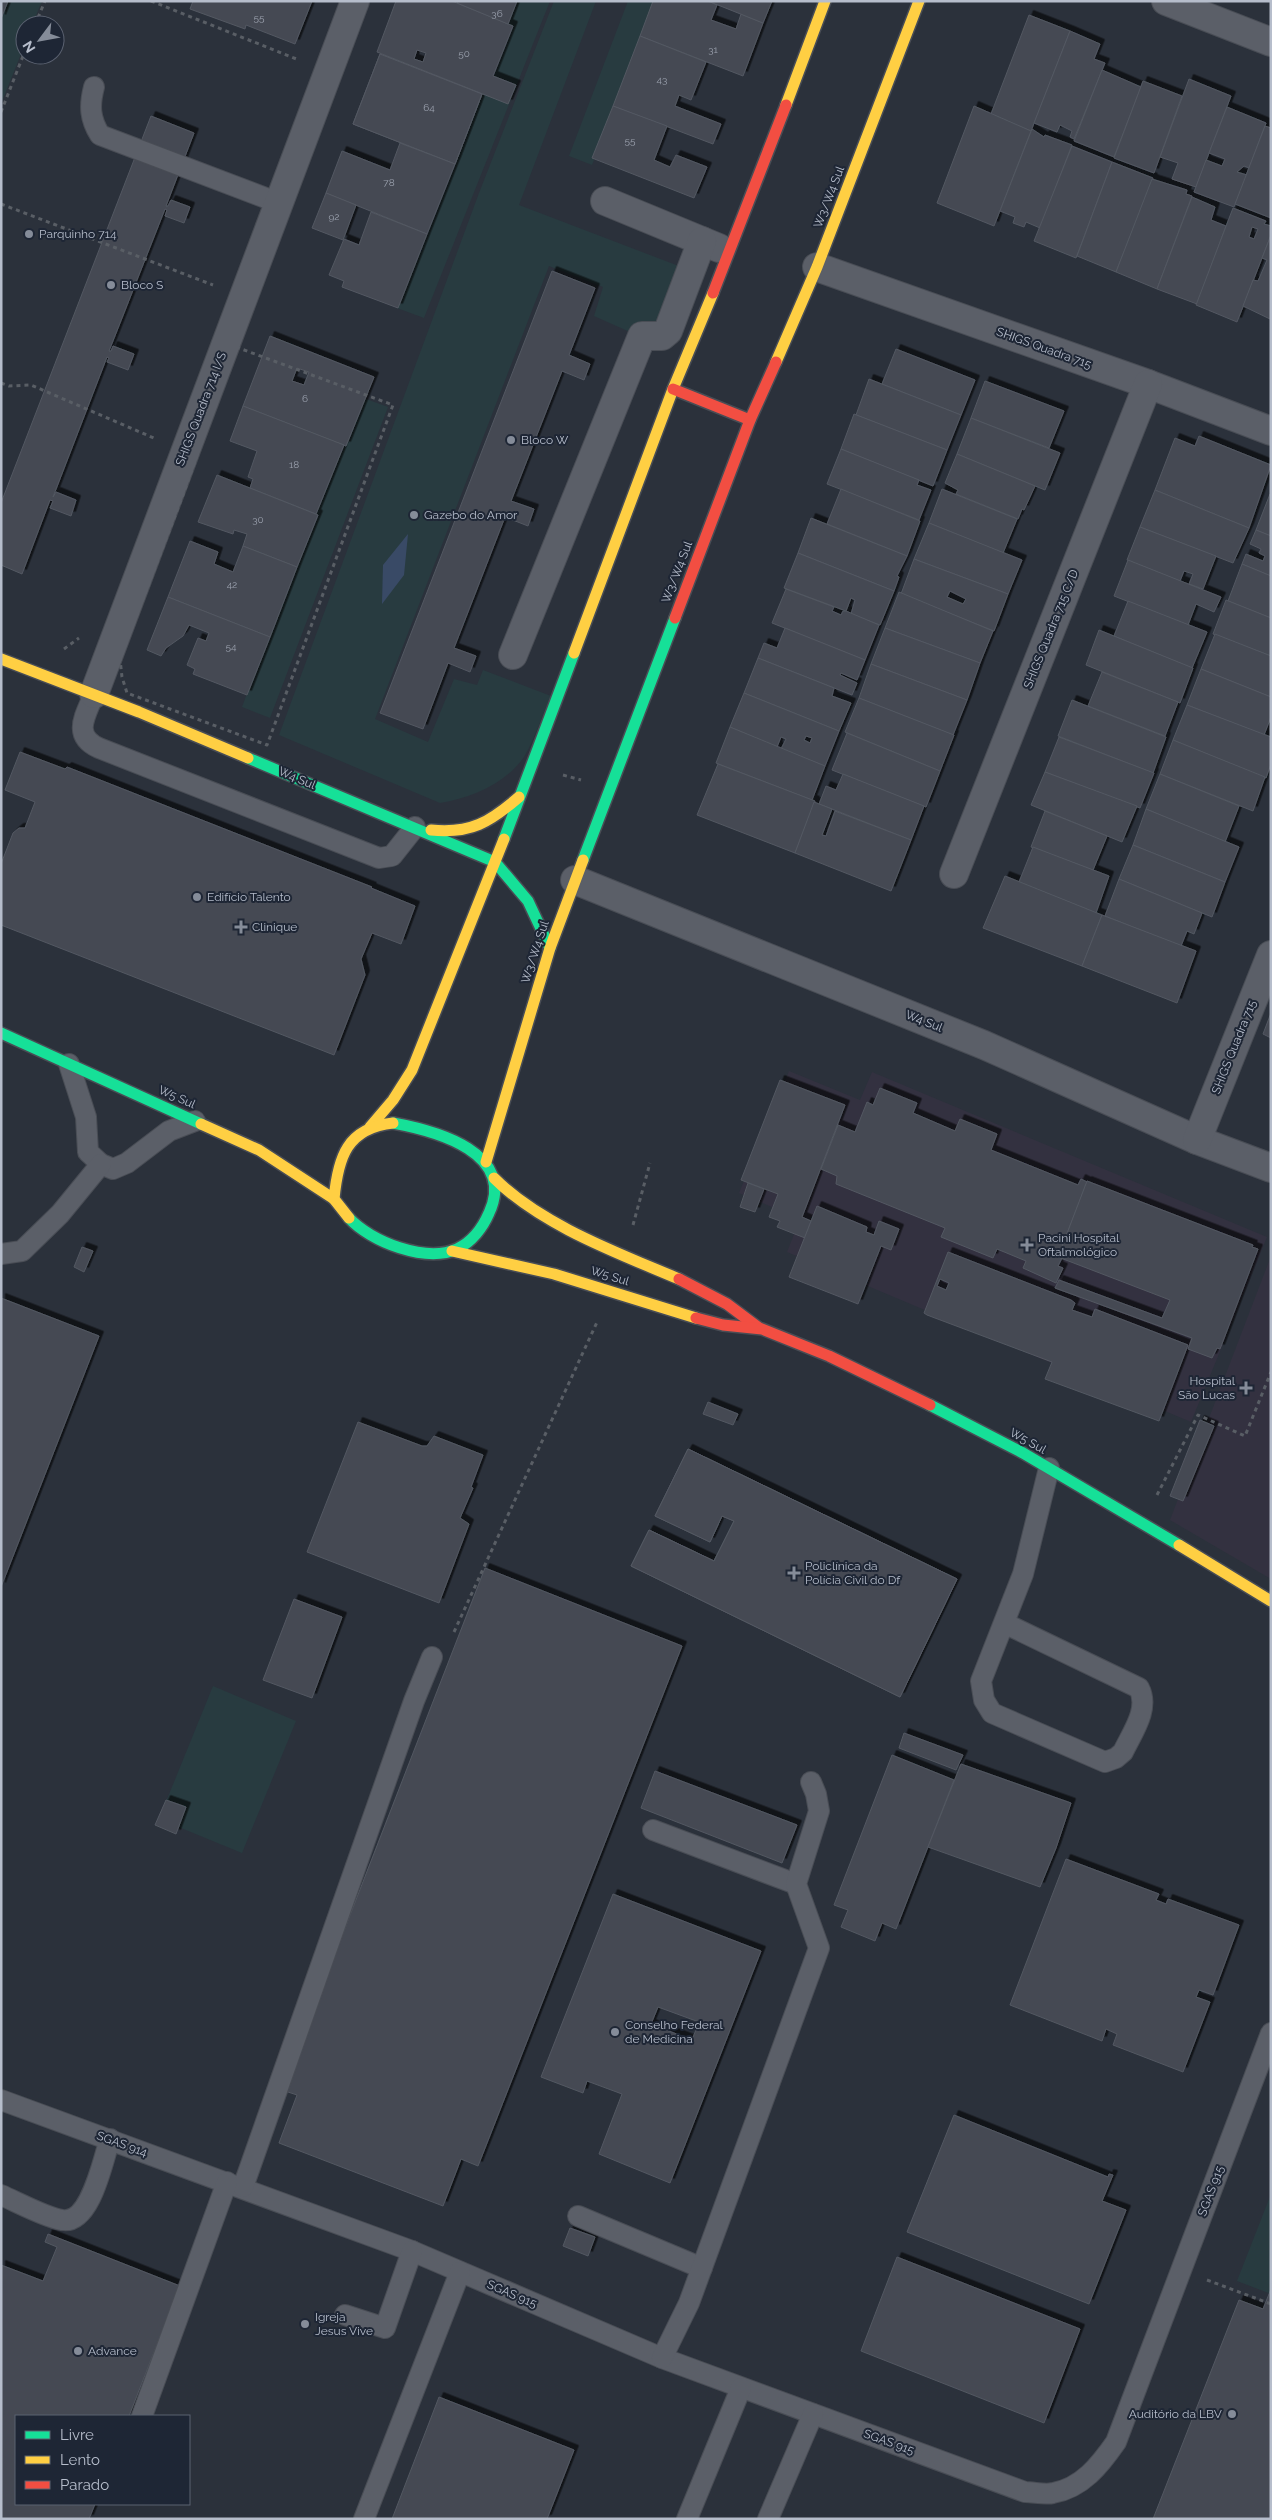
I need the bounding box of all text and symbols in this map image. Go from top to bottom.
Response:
house number: 36 [491,8,503,19]
house number: 55 [254,12,265,23]
north arrow [15,15,65,65]
text: N [19,38,39,56]
house number: 31 [708,44,719,55]
house number: 50 [458,48,470,59]
house number: 43 [657,74,667,85]
house number: 64 [423,102,435,113]
house number: 55 [625,135,636,146]
street label: W3/W4 Sul [811,164,847,230]
house number: 78 [383,177,395,188]
house number: 92 [328,211,340,222]
place label: Parquinho 714 [39,227,117,241]
marker: Parquinho 714 [23,228,35,240]
place label: Bloco S [121,278,163,292]
marker: Bloco S [105,279,117,291]
street label: SHIGS Quadra 715 [995,324,1094,372]
street label: SHIGS Quadra 714 I/S [173,350,229,468]
house number: 6 [302,393,308,404]
place label: Bloco W [521,433,569,447]
marker: Bloco W [505,434,517,446]
house number: 18 [289,459,299,470]
place label: Gazebo do Amor [424,508,518,522]
marker: Gazebo do Amor [408,509,420,521]
house number: 30 [252,514,264,525]
street label: W3/W4 Sul [659,539,695,605]
street label: SHIGS Quadra 715 C/D [1021,567,1081,691]
house number: 42 [227,579,237,590]
house number: 54 [226,641,237,652]
street label: W4 Sul [276,764,318,792]
place label: Edifício Talento [207,890,291,904]
marker: Edifício Talento [191,891,203,903]
street label: W3/W4 Sul [518,918,552,985]
marker: Clinique [234,920,248,934]
place label: Clinique [252,920,297,934]
street label: SHIGS Quadra 715 [1209,998,1259,1096]
street label: W4 Sul [903,1007,945,1035]
street label: W5 Sul [156,1083,198,1112]
place label: Pacini Hospital Oftalmológico [1038,1231,1120,1259]
marker: Pacini Hospital Oftalmológico [1020,1238,1034,1252]
street label: W5 Sul [589,1264,632,1289]
place label: Hospital São Lucas [1178,1374,1236,1402]
marker: Hospital São Lucas [1239,1381,1253,1395]
street label: W5 Sul [1007,1425,1049,1457]
place label: Policlínica da Polícia Civil do Df [805,1559,901,1587]
marker: Policlínica da Polícia Civil do Df [787,1566,801,1580]
place label: Conselho Federal de Medicina [625,2018,724,2046]
marker: Conselho Federal de Medicina [609,2026,621,2038]
street label: SGAS 914 [95,2128,150,2160]
street label: SGAS 915 [1195,2163,1227,2218]
street label: SGAS 915 [485,2277,540,2311]
place label: Igreja Jesus Vive [315,2310,373,2338]
marker: Igreja Jesus Vive [299,2318,311,2330]
place label: Advance [88,2344,137,2358]
marker: Advance [72,2345,84,2357]
place label: Auditório da LBV [1129,2407,1222,2421]
marker: Auditório da LBV [1226,2408,1238,2420]
legend [15,2415,190,2505]
text: Livre [60,2426,94,2444]
street label: SGAS 915 [862,2426,917,2458]
text: Lento [60,2451,100,2469]
text: Parado [60,2476,109,2494]

